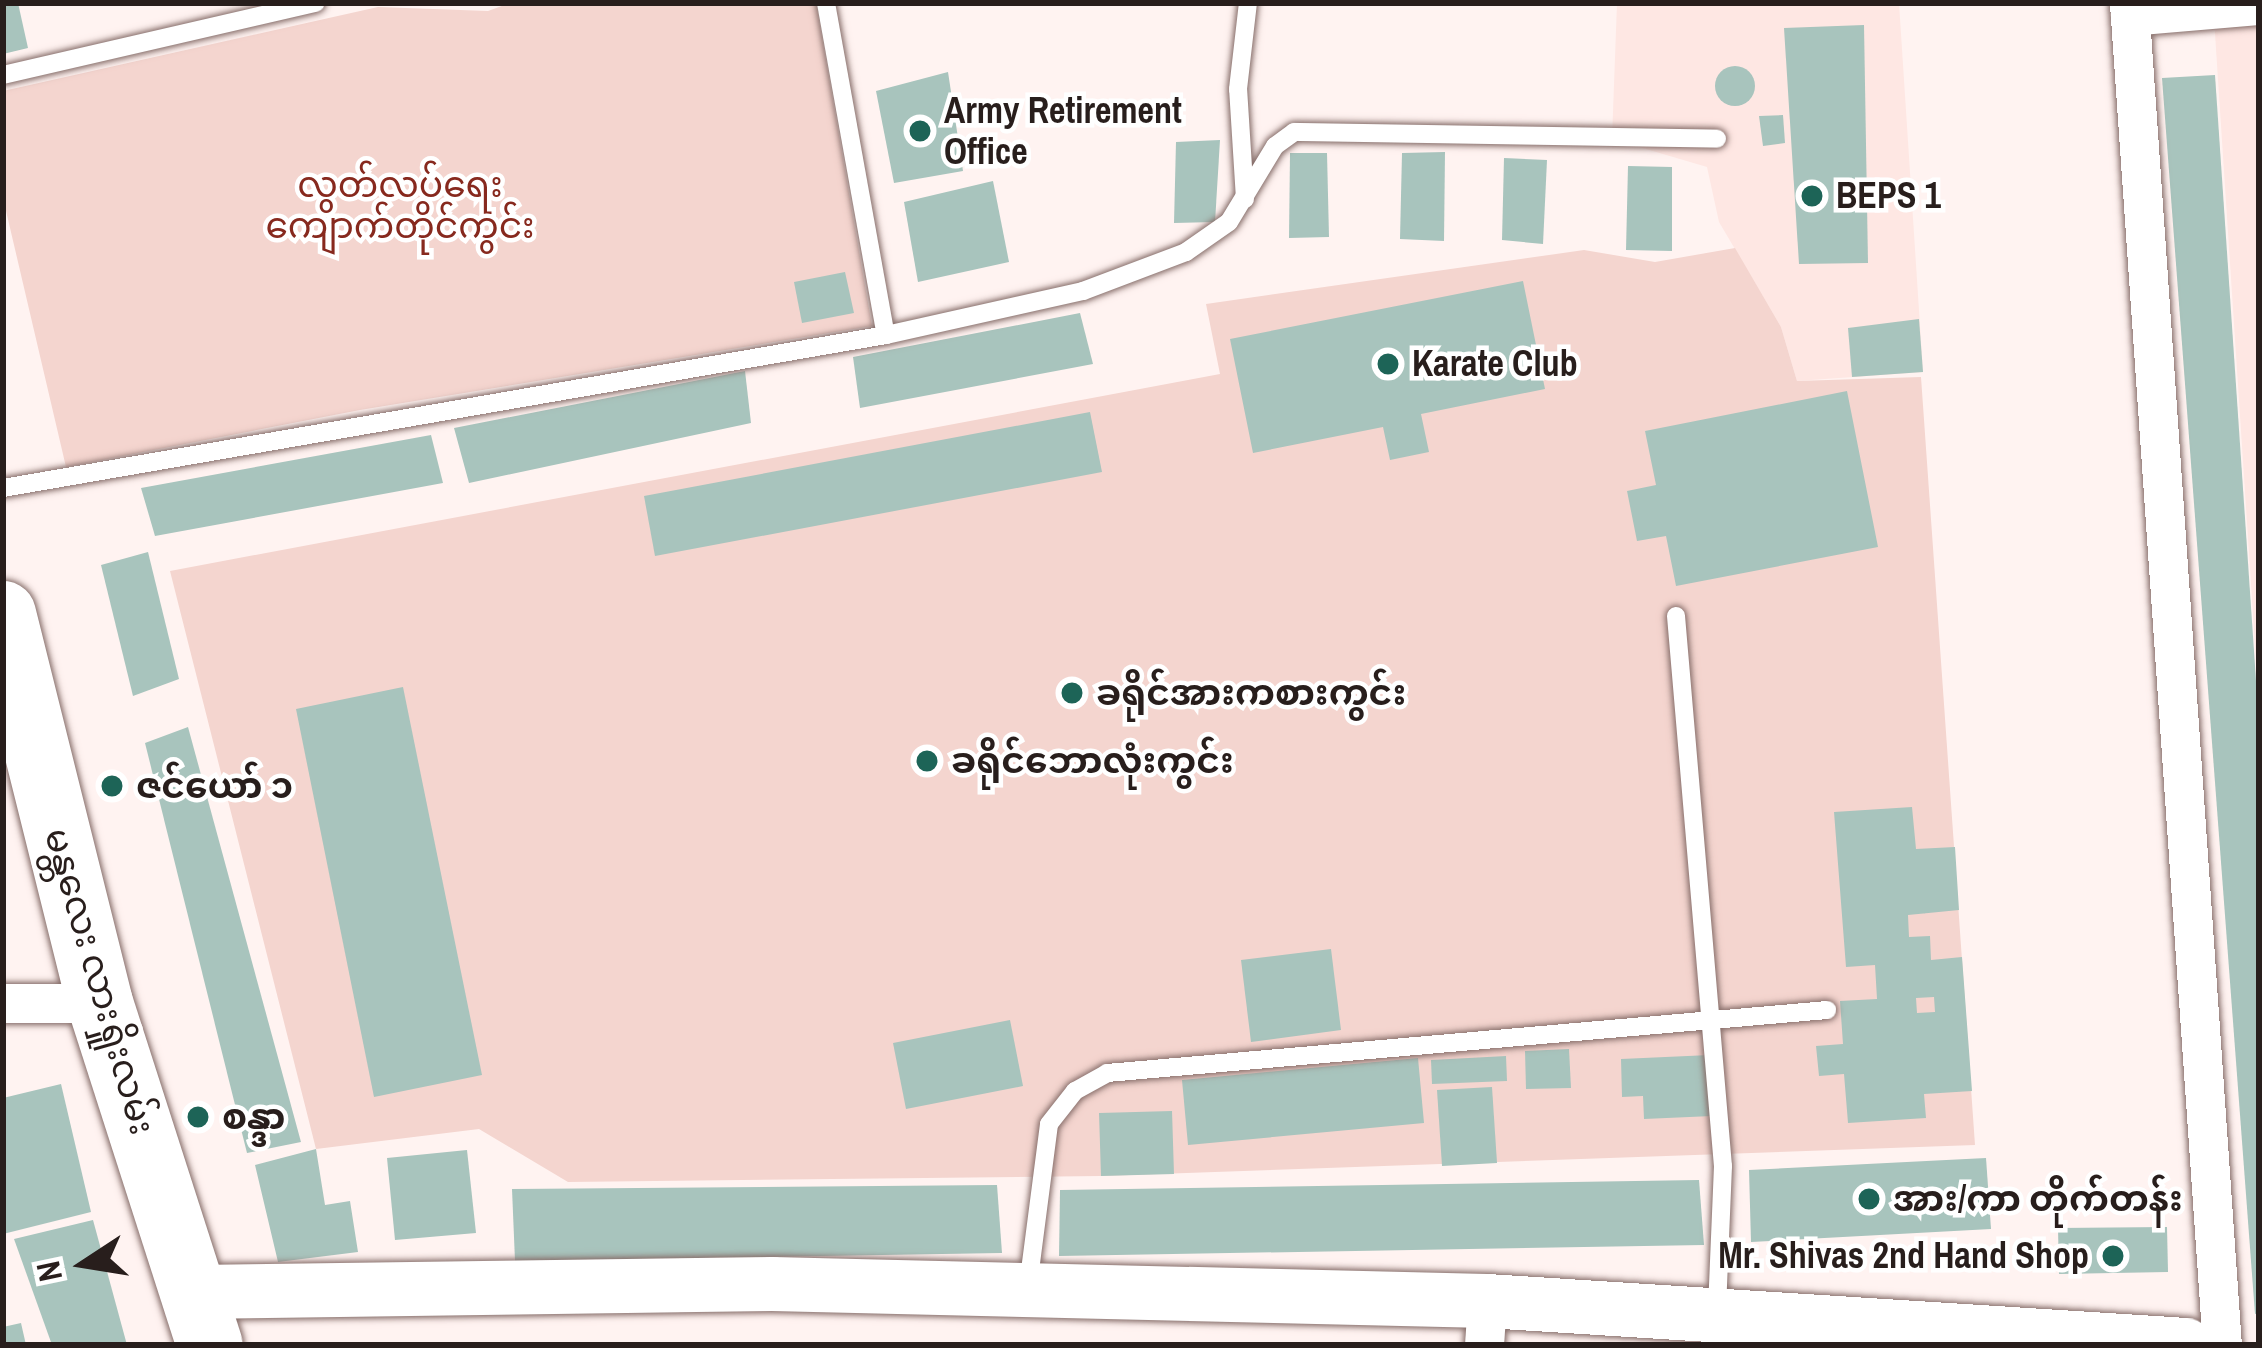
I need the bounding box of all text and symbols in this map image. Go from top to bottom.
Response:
place label: Army Retirement Office [944,88,1182,173]
marker: Army Retirement Office [907,118,933,144]
park label: လွတ်လပ်ရေး ကျောက်တိုင်ကွင်း [266,162,534,247]
place label: BEPS 1 [1836,174,1941,218]
marker: BEPS 1 [1799,183,1825,209]
place label: Karate Club [1412,342,1578,386]
marker: Karate Club [1375,351,1401,377]
place label: ခရိုင်အားကစားကွင်း [1096,671,1406,715]
marker: ခရိုင်အားကစားကွင်း [1059,680,1085,706]
place label: ခရိုင်ဘောလုံးကွင်း [951,739,1234,783]
marker: ခရိုင်ဘောလုံးကွင်း [914,748,940,774]
place label: ဇင်ယော် ၁ [136,764,293,808]
marker: ဇင်ယော် ၁ [99,773,125,799]
street label: မန္တလေး လားရှိုးလမ်း [36,823,164,1139]
place label: စန္ဒာ [222,1095,286,1139]
marker: စန္ဒာ [185,1104,211,1130]
place label: အား/ကာ တိုက်တန်း [1893,1177,2183,1221]
marker: အား/ကာ တိုက်တန်း [1856,1186,1882,1212]
north arrow [24,1204,144,1324]
place label: Mr. Shivas 2nd Hand Shop [1718,1234,2089,1278]
marker: Mr. Shivas 2nd Hand Shop [2100,1243,2126,1269]
text: N [25,1257,72,1286]

